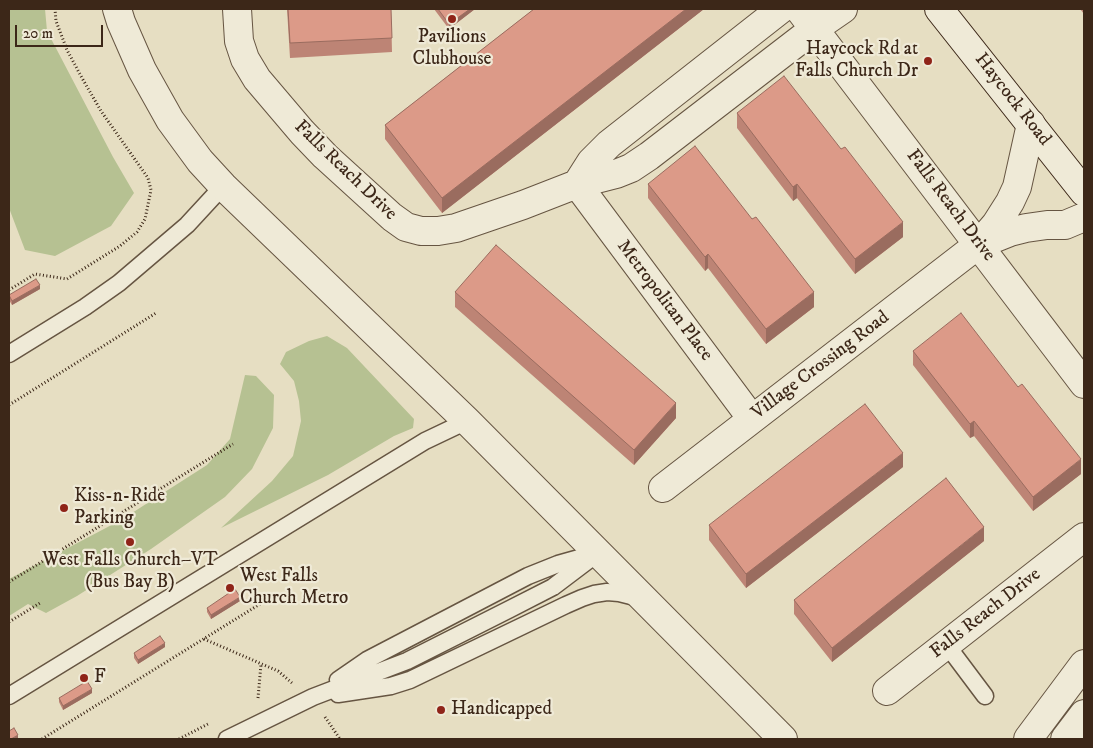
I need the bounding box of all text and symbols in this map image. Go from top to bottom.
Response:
marker: Pavilions Clubhouse [446,13,458,25]
scale bar [18,15,105,47]
text: 20 m [23,24,53,43]
place label: Pavilions Clubhouse [413,27,491,71]
place label: Haycock Rd at Falls Church Dr [795,39,918,83]
street label: Haycock Road [969,49,1055,151]
marker: Haycock Rd at Falls Church Dr [922,55,934,67]
street label: Falls Reach Drive [289,116,401,226]
street label: Falls Reach Drive [901,146,999,266]
street label: Metropolitan Place [611,236,717,366]
street label: Village Crossing Road [748,307,894,425]
place label: Kiss-n-Ride Parking [74,486,165,530]
marker: Kiss-n-Ride Parking [58,502,70,514]
marker: West Falls Church–VT (Bus Bay B) [124,536,136,548]
place label: West Falls Church–VT (Bus Bay B) [42,550,218,594]
street label: Falls Reach Drive [926,564,1046,664]
place label: West Falls Church Metro [240,566,348,610]
marker: West Falls Church Metro [224,582,236,594]
place label: F [94,667,106,689]
marker: F [78,672,90,684]
place label: Handicapped [451,699,552,721]
marker: Handicapped [435,704,447,716]

